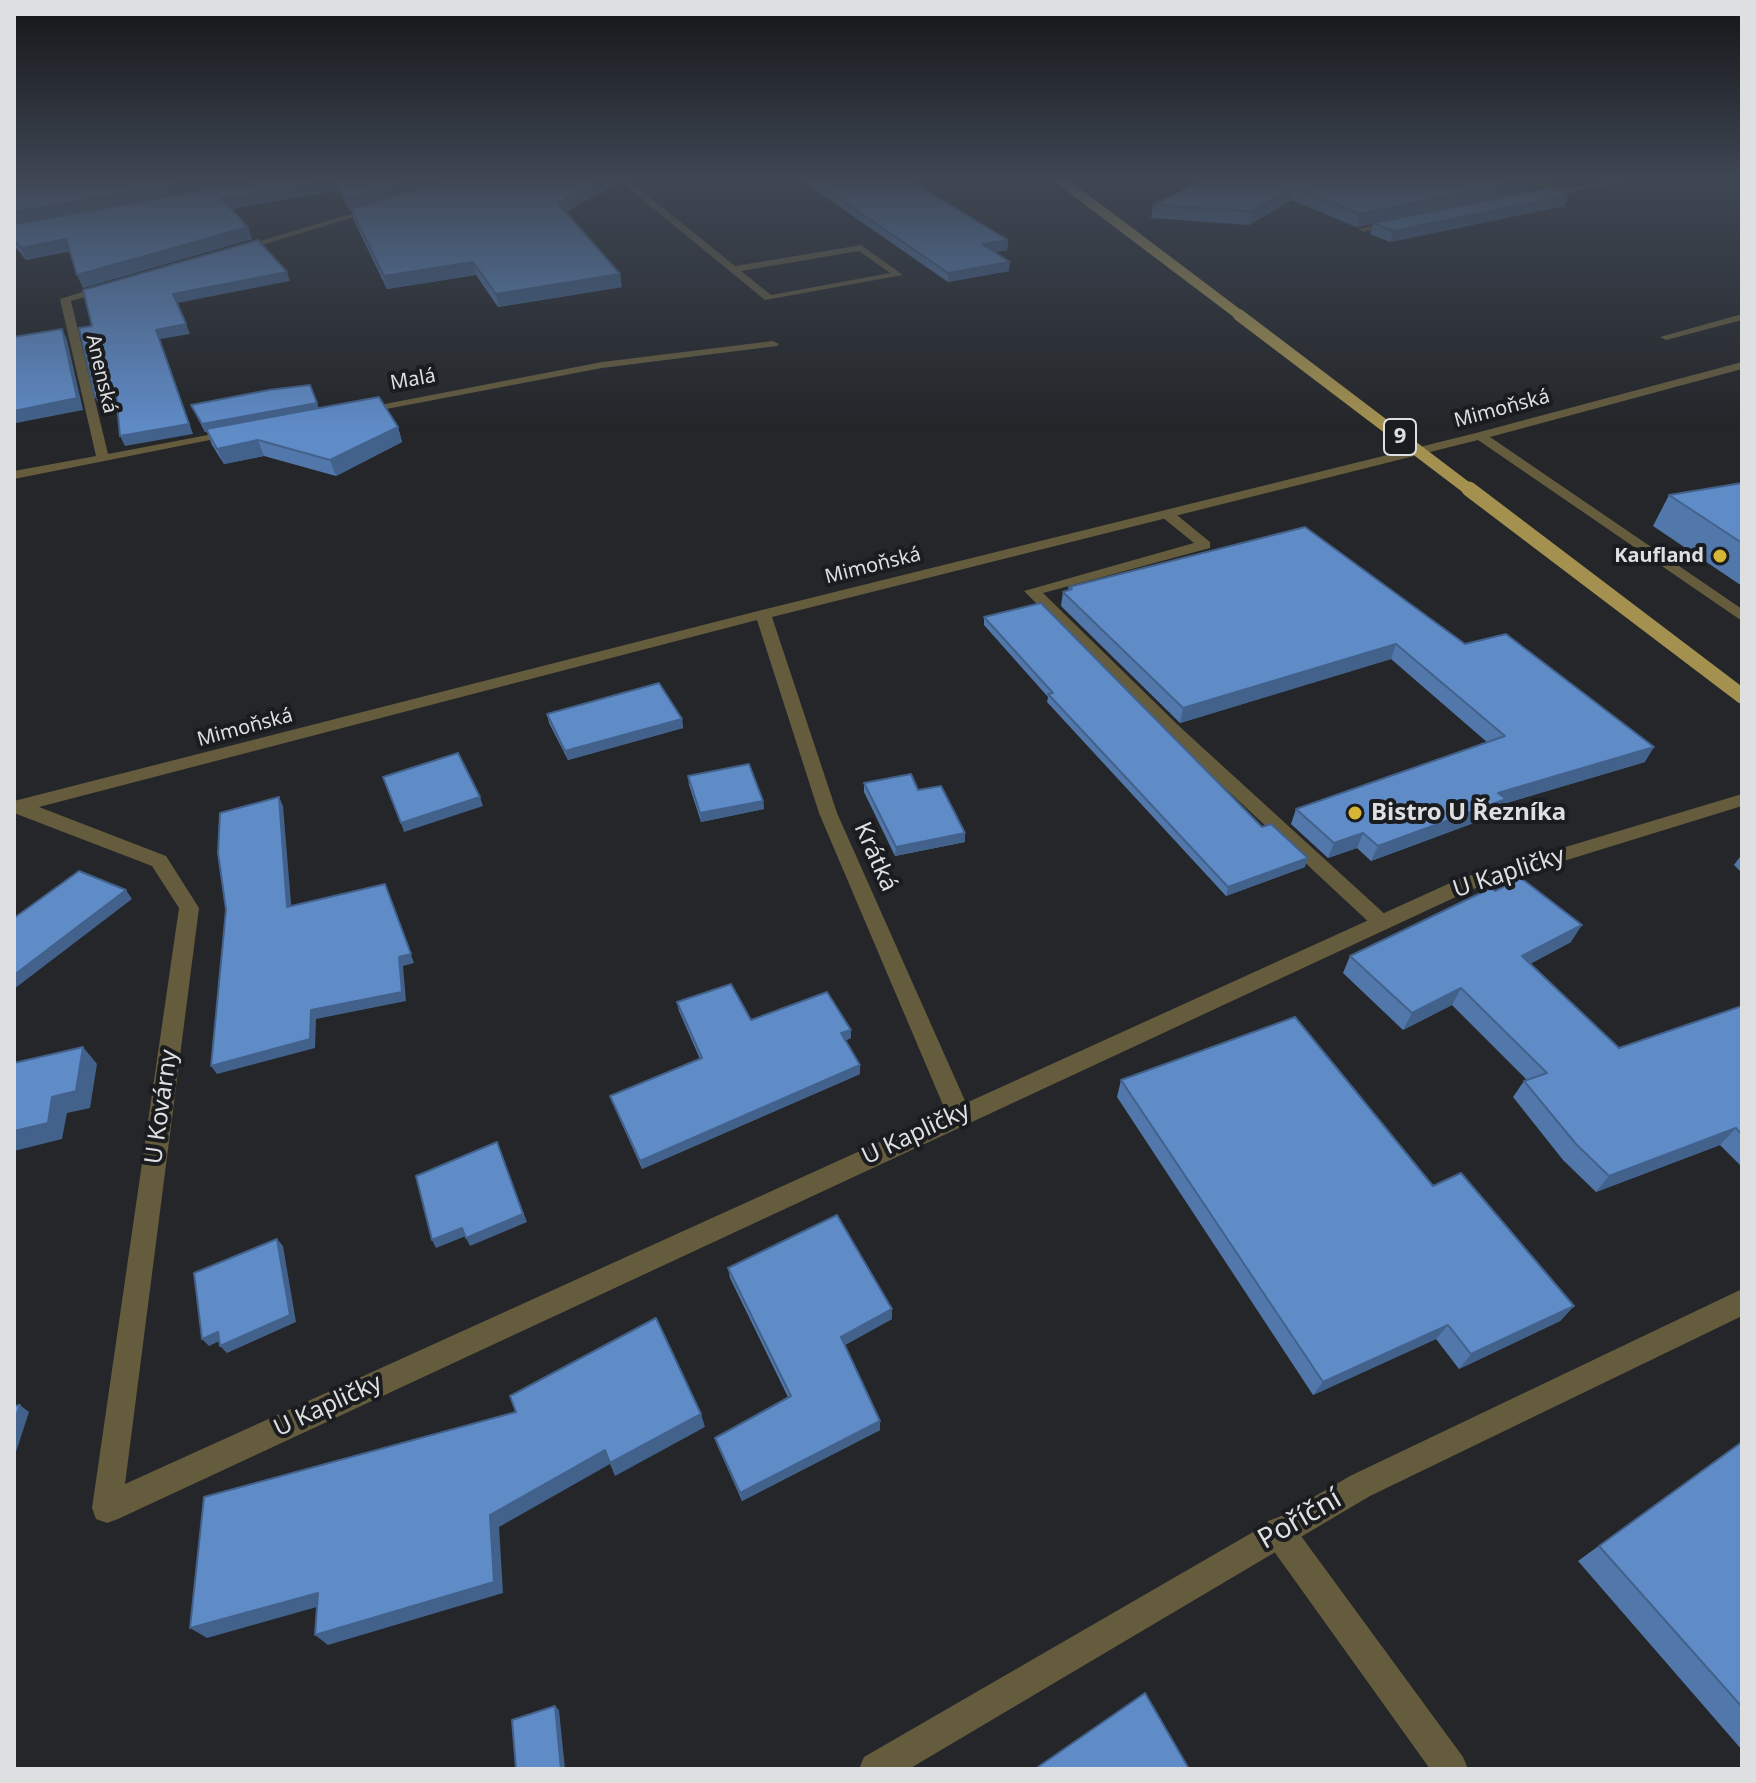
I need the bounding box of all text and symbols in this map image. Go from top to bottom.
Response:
street label: Anenská [80,332,122,416]
street label: Malá [388,364,438,396]
street label: Mimoňská [1452,385,1552,433]
road number: 9 [1384,419,1416,455]
street label: Mimoňská [823,543,923,589]
place label: Kaufland [1614,544,1704,568]
marker: Kaufland [1711,547,1729,565]
street label: Mimoňská [195,704,295,752]
place label: Bistro U Řezníka [1371,799,1566,827]
marker: Bistro U Řezníka [1346,804,1364,822]
street label: Krátká [847,818,903,896]
street label: U Kapličky [1449,841,1569,905]
street label: U Kovárny [140,1048,184,1166]
street label: U Kapličky [857,1096,975,1172]
street label: U Kapličky [269,1368,387,1444]
street label: Poříční [1252,1483,1348,1557]

